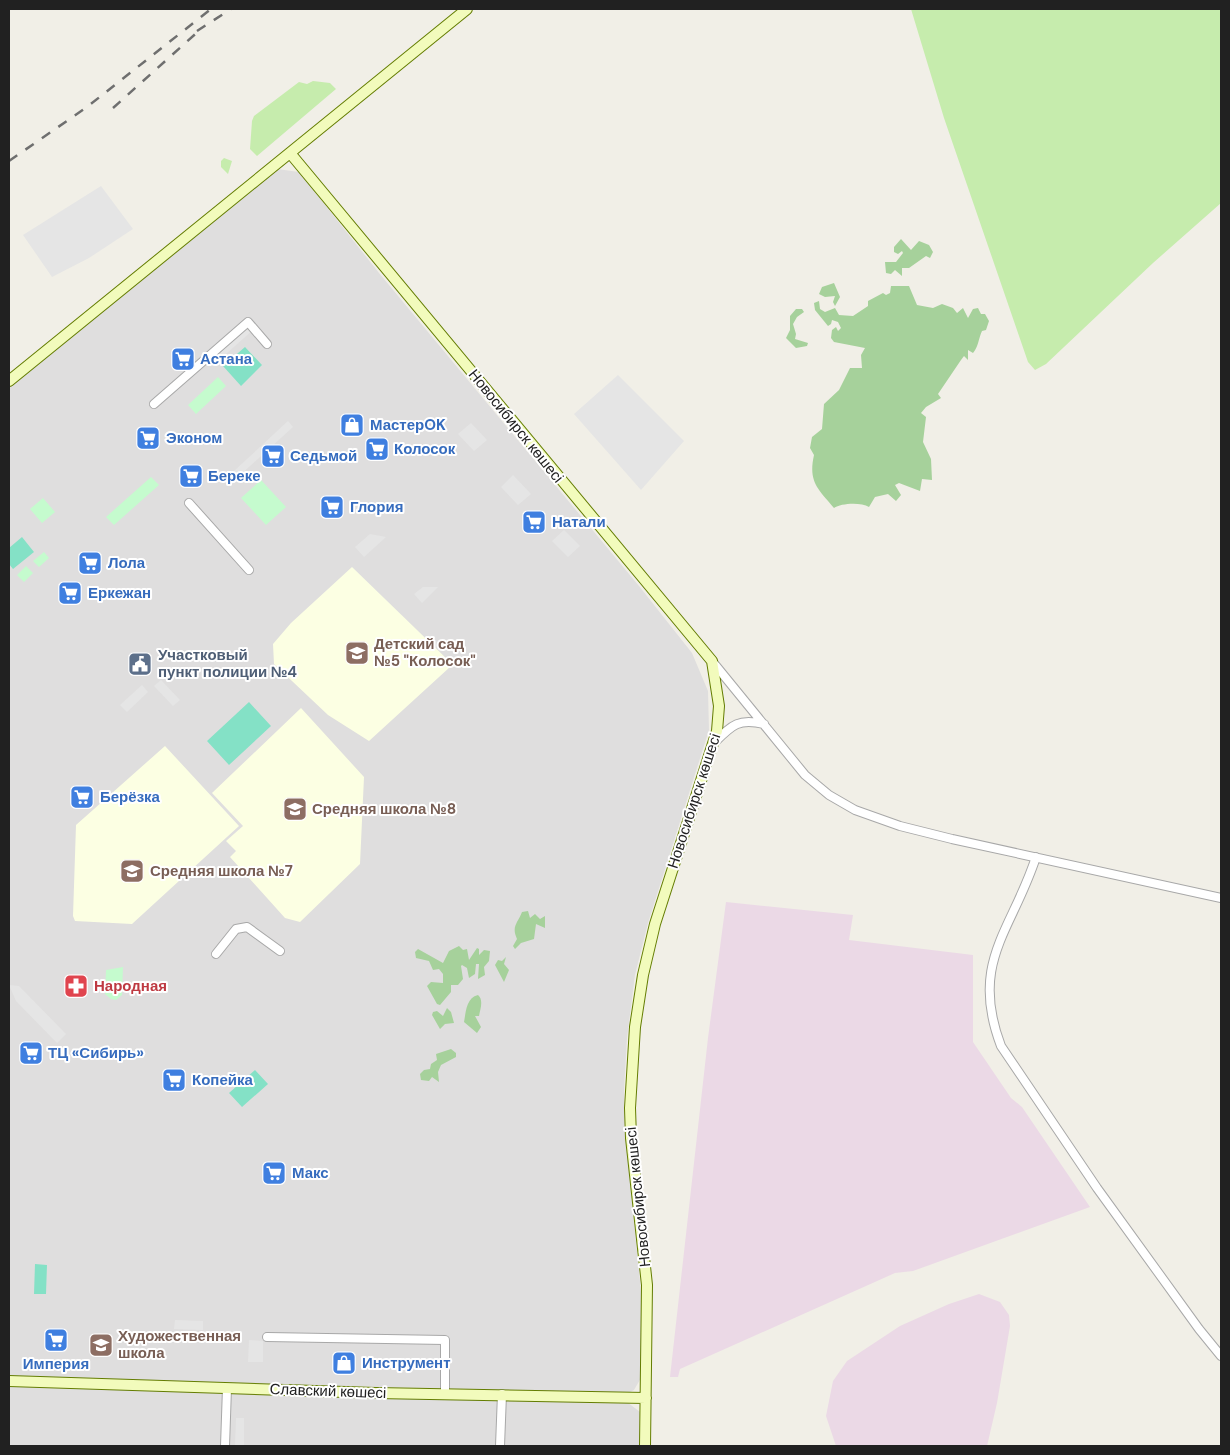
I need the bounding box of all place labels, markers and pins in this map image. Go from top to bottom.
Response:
supermarket icon: Астана [170,346,196,372]
place label: Астана [200,349,253,369]
shop icon: МастерOK [339,412,365,438]
place label: МастерOK [370,415,446,435]
supermarket icon: Эконом [135,425,161,451]
place label: Эконом [166,428,222,448]
supermarket icon: Колосок [364,436,390,462]
place label: Колосок [394,439,456,459]
supermarket icon: Седьмой [260,443,286,469]
place label: Седьмой [290,446,357,466]
supermarket icon: Береке [178,463,204,489]
place label: Береке [208,466,260,486]
supermarket icon: Глория [319,494,345,520]
place label: Глория [350,497,403,517]
supermarket icon: Натали [521,509,547,535]
place label: Натали [552,512,606,532]
supermarket icon: Лола [77,550,103,576]
place label: Лола [108,553,146,573]
supermarket icon: Еркежан [57,580,83,606]
place label: Еркежан [88,583,151,603]
place label: Детский сад №5 "Колосок" [374,634,476,671]
school or university icon: Детский сад №5 "Колосок" [344,640,370,666]
place label: Участковый пункт полиции №4 [158,645,297,682]
public building icon: Участковый пункт полиции №4 [127,651,153,677]
supermarket icon: Берёзка [69,784,95,810]
place label: Берёзка [100,787,161,807]
school or university icon: Средняя школа №8 [282,796,308,822]
place label: Средняя школа №8 [312,799,456,819]
school or university icon: Средняя школа №7 [119,858,145,884]
place label: Средняя школа №7 [150,861,293,881]
pharmacy icon: Народная [63,973,89,999]
place label: Народная [94,976,167,996]
supermarket icon: ТЦ «Сибирь» [18,1040,44,1066]
place label: ТЦ «Сибирь» [48,1043,144,1063]
supermarket icon: Копейка [161,1067,187,1093]
place label: Копейка [192,1070,253,1090]
supermarket icon: Макс [261,1160,287,1186]
place label: Макс [292,1163,329,1183]
place label: Художественная школа [118,1326,241,1363]
supermarket icon: Империя [43,1327,69,1353]
school or university icon: Художественная школа [88,1332,114,1358]
shop icon: Инструмент [331,1350,357,1376]
place label: Инструмент [362,1353,450,1373]
place label: Империя [23,1354,89,1374]

